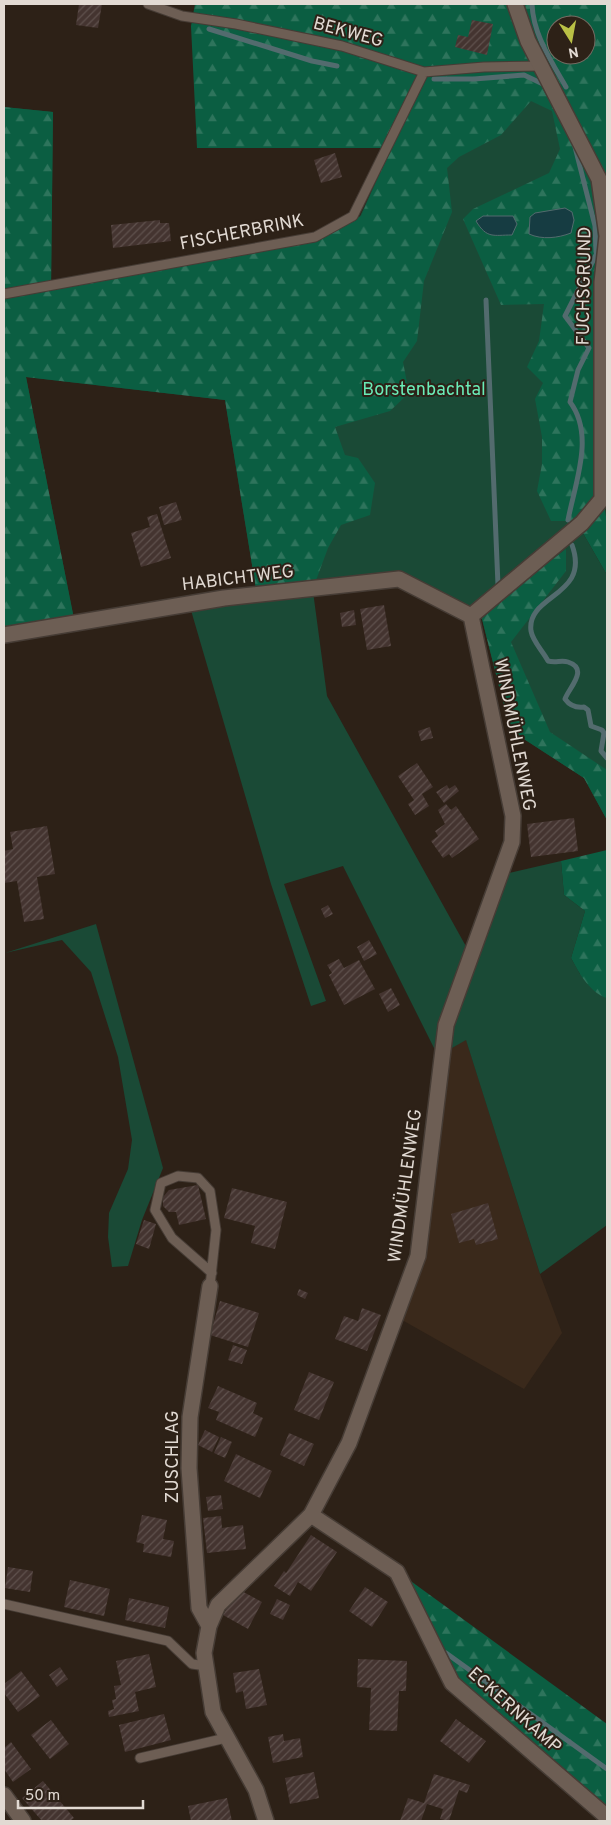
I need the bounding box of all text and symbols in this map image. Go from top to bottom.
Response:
street label: BEKWEG [310,13,386,53]
north arrow [546,15,596,65]
text: N [567,42,580,61]
street label: FISCHERBRINK [178,210,306,256]
street label: FUCHSGRUND [572,226,598,346]
park label: Borstenbachtal [362,379,486,402]
street label: HABICHTWEG [181,561,295,597]
street label: WINDMÜHLENWEG [488,656,542,813]
street label: WINDMÜHLENWEG [382,1107,428,1264]
street label: ZUSCHLAG [162,1410,185,1504]
street label: ECKERNKAMP [462,1663,566,1759]
scale bar [18,1778,142,1810]
text: 50 m [25,1787,60,1806]

